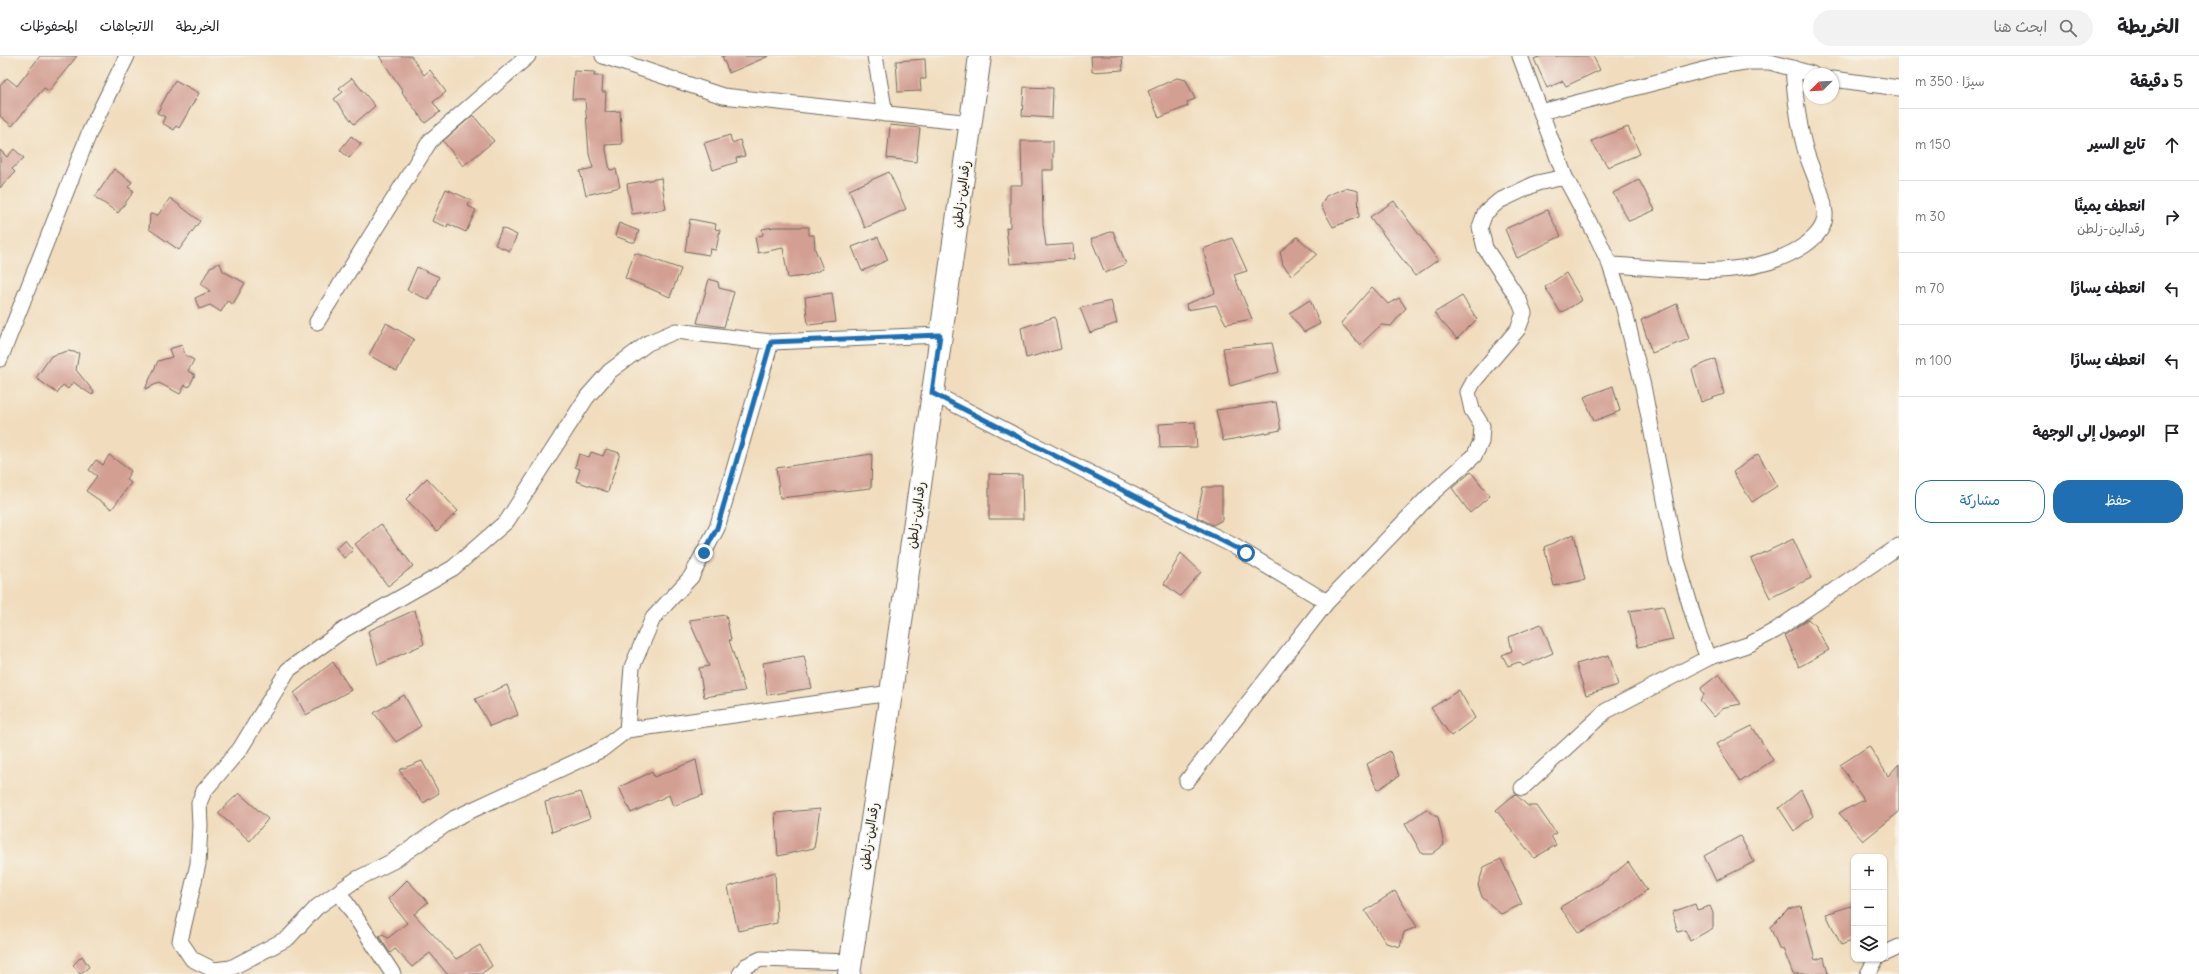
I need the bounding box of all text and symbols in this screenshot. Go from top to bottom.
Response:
search box [1813,10,2093,46]
text: الخريطة [2117,14,2179,38]
text: المحفوظات [20,17,78,35]
text: الاتجاهات [100,17,154,35]
text: الخريطة [176,17,219,35]
text: ابحث هنا [1993,17,2047,36]
icon: search [2057,17,2079,39]
north arrow [1803,68,1839,104]
text: 5 دقيقة [2130,70,2183,92]
text: سيرًا · 350 m [1915,73,1985,90]
text: تابع السير [2088,134,2145,153]
icon: ahead [2161,134,2183,156]
text: 150 m [1915,136,1951,153]
street label: رقدالين-زلطن [948,159,974,229]
text: انعطف يمينًا [2074,196,2145,215]
icon: right [2161,206,2183,228]
text: 30 m [1915,208,1945,225]
text: رقدالين-زلطن [2077,220,2145,237]
text: انعطف يسارًا [2071,278,2145,297]
icon: left [2161,278,2183,300]
text: 70 m [1915,280,1944,297]
text: انعطف يسارًا [2071,350,2145,369]
icon: left [2161,350,2183,372]
text: 100 m [1915,352,1952,369]
text: الوصول إلى الوجهة [2032,422,2145,441]
icon: arrive [2161,422,2183,444]
street label: رقدالين-زلطن [903,480,929,550]
button: مشاركة [1915,480,2045,523]
button: حفظ [2053,480,2183,523]
route end [695,544,713,562]
route start [1237,544,1255,562]
street label: رقدالين-زلطن [855,801,883,871]
map controls [1851,854,1887,962]
button: + [1851,854,1887,890]
button: − [1851,890,1887,926]
button: layers [1851,926,1887,962]

